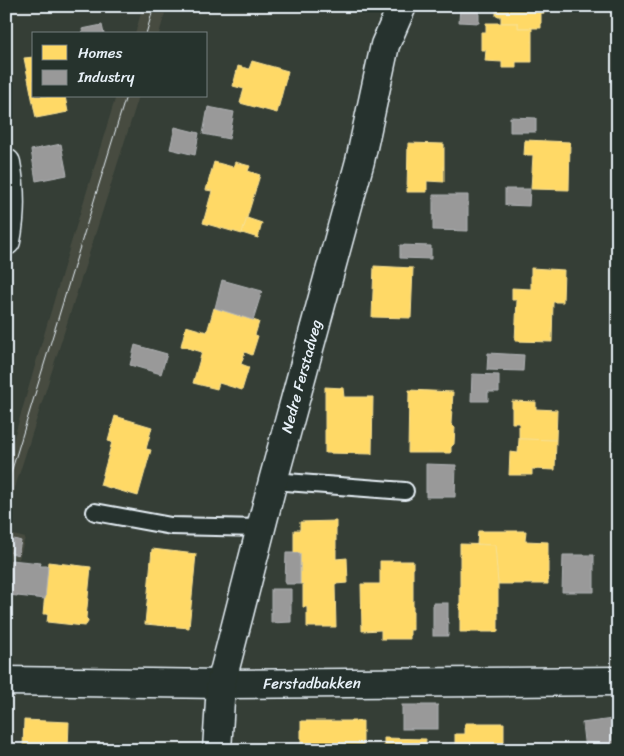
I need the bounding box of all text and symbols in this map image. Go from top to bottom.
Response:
legend [32,32,208,98]
text: Homes [78,40,122,66]
text: Industry [77,64,135,90]
street label: Nedre Ferstadveg [274,316,329,436]
street label: Ferstadbakken [263,670,361,697]

